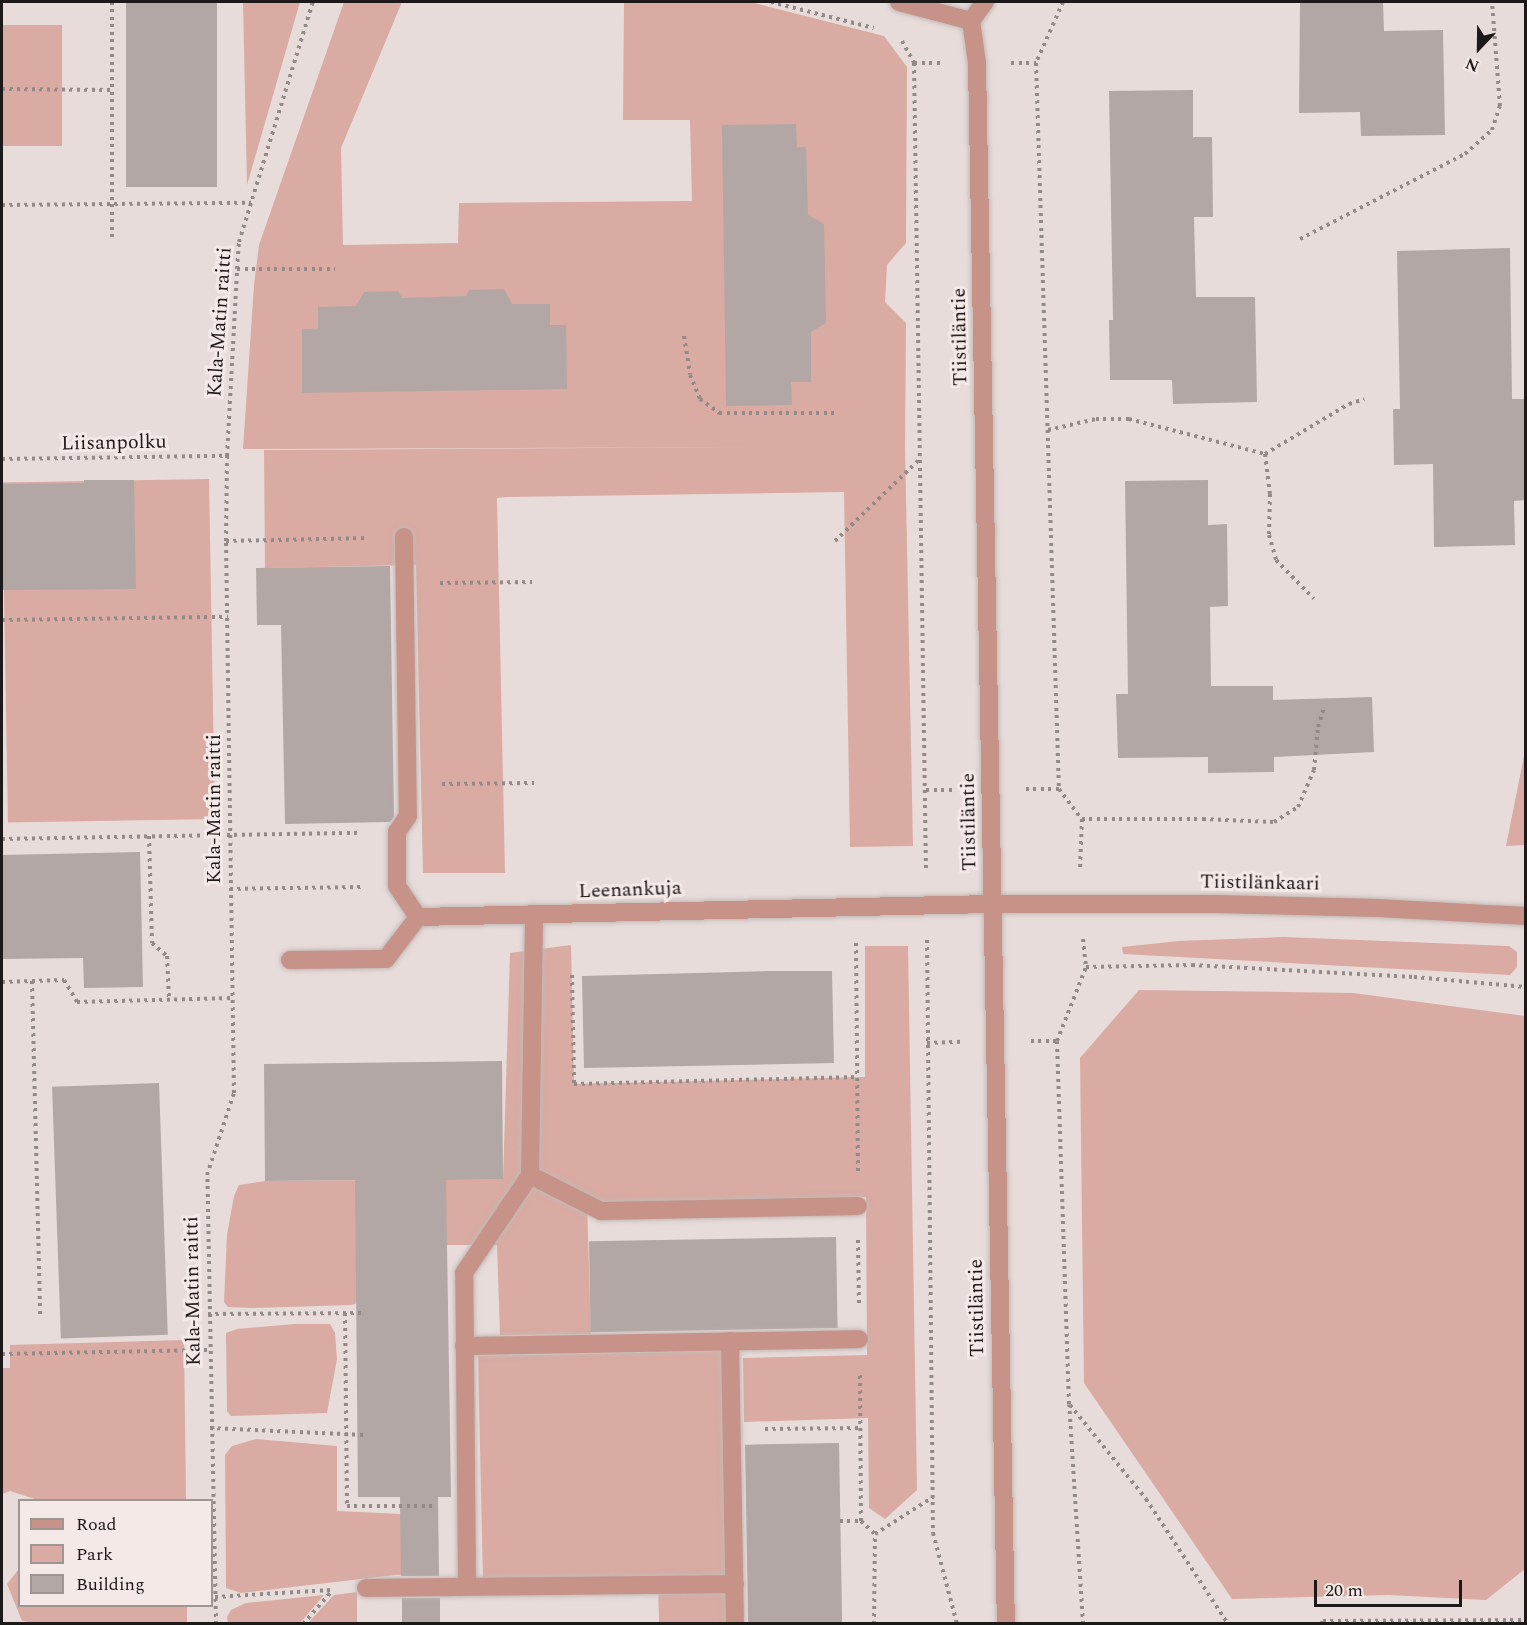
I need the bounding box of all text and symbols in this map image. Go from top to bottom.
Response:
north arrow [1449,18,1509,78]
text: N [1462,51,1483,78]
street label: Kala-Matin raitti [203,246,237,398]
street label: Tiistiläntie [947,288,973,386]
street label: Liisanpolku [61,430,167,456]
street label: Kala-Matin raitti [202,734,226,884]
street label: Tiistiläntie [956,773,982,871]
street label: Tiistilänkaari [1200,870,1320,896]
street label: Leenankuja [578,876,682,904]
street label: Kala-Matin raitti [180,1216,206,1366]
street label: Tiistiläntie [964,1259,990,1357]
legend [18,1499,213,1607]
text: Road [76,1511,117,1538]
text: Park [76,1541,113,1568]
scale bar [1317,1568,1466,1606]
text: Building [76,1571,145,1598]
text: 20 m [1325,1577,1363,1604]

